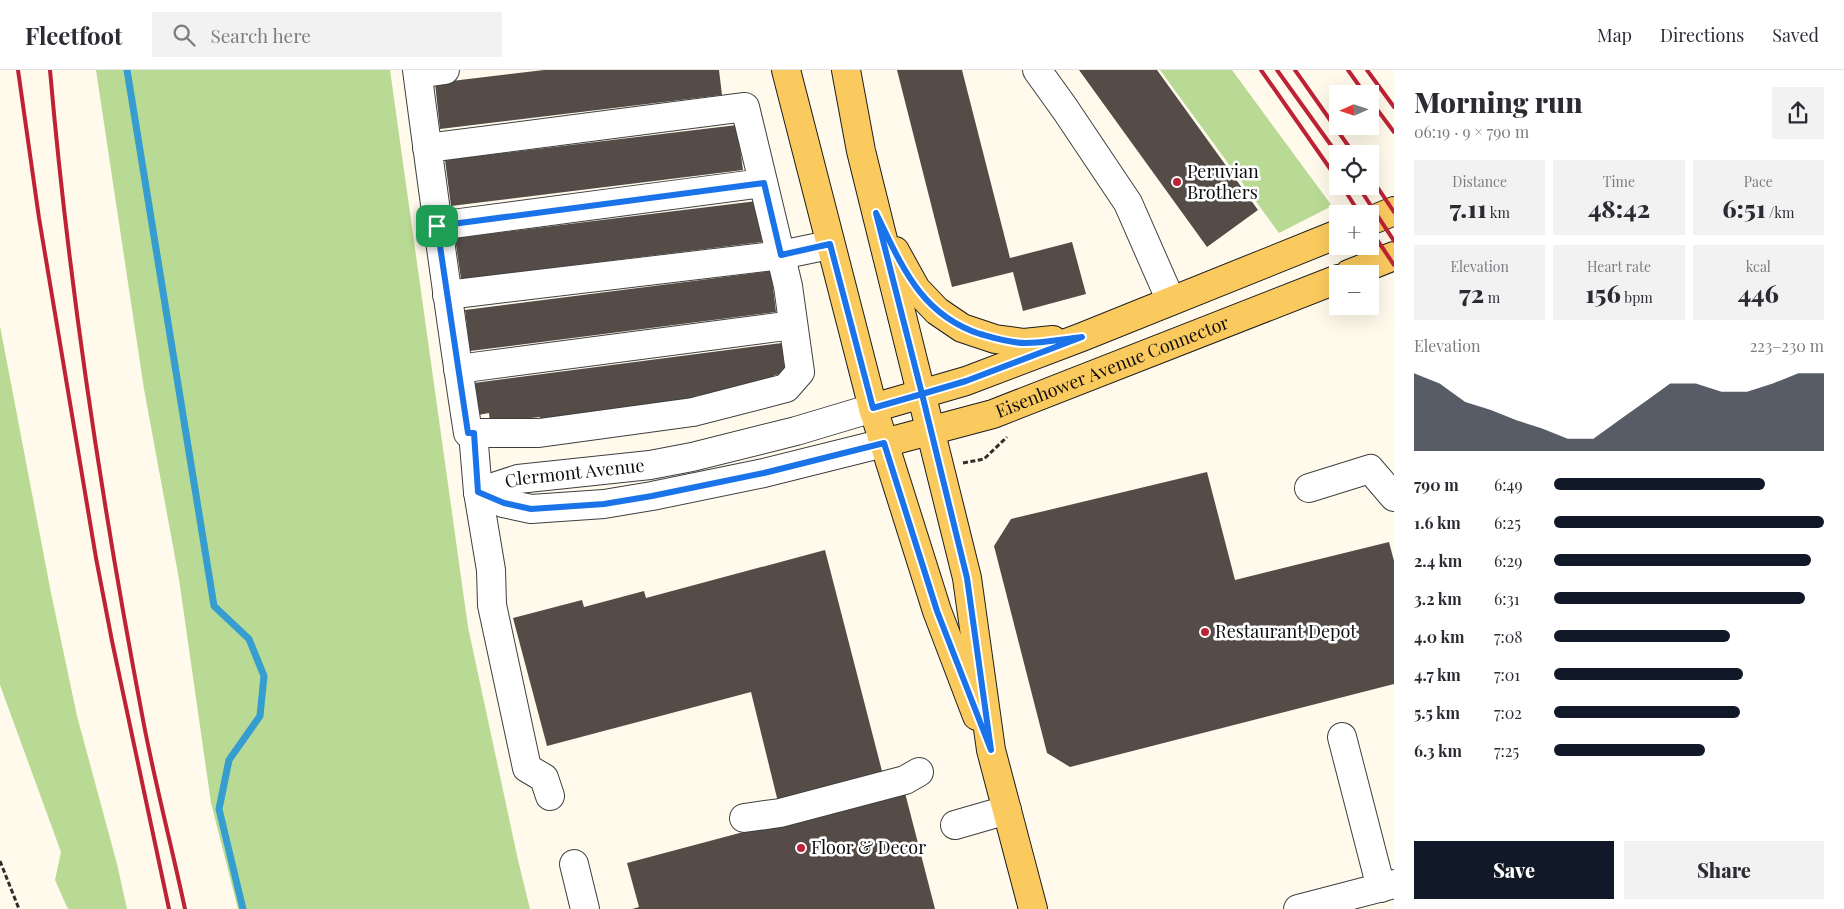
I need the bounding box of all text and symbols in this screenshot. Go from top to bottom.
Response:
search box [152,12,502,57]
text: Fleetfoot [25,19,122,51]
icon: search [170,21,198,49]
text: Search here [210,22,311,48]
text: Map [1597,23,1632,47]
text: Directions [1660,23,1744,47]
text: Saved [1772,23,1819,47]
text: Morning run [1414,83,1583,120]
north arrow [1329,85,1379,135]
map controls [1329,85,1379,315]
button: share [1772,87,1824,139]
text: 06:19 · 9 × 790 m [1414,121,1529,142]
button: locate [1329,145,1379,195]
place label: Peruvian Brothers [1187,159,1259,204]
text: Distance [1452,172,1507,191]
text: Time [1603,172,1635,191]
text: Pace [1744,172,1773,191]
marker: Peruvian Brothers [1171,176,1183,188]
text: 7.11 [1449,191,1487,224]
text: 48:42 [1588,191,1650,224]
text: 6:51 [1722,191,1766,224]
text: km [1487,203,1510,222]
text: /km [1766,203,1794,222]
pin [416,205,458,247]
button: + [1329,205,1379,255]
icon: arrive [423,212,451,240]
text: Elevation [1451,257,1509,276]
text: Heart rate [1587,257,1651,276]
text: kcal [1746,257,1771,276]
button: − [1329,265,1379,315]
text: 72 [1459,276,1484,309]
text: 156 [1585,276,1621,309]
text: 446 [1738,276,1779,309]
text: m [1484,288,1500,307]
text: bpm [1621,288,1653,307]
street label: Eisenhower Avenue Connector [992,310,1232,423]
text: Elevation [1414,335,1481,356]
text: 223–230 m [1750,335,1824,356]
street label: Clermont Avenue [501,453,646,494]
text: 790 m [1414,474,1459,495]
text: 6:49 [1494,474,1523,495]
text: 1.6 km [1414,512,1461,533]
text: 6:25 [1494,512,1521,533]
text: 2.4 km [1414,550,1462,571]
text: 6:29 [1494,550,1522,571]
text: 3.2 km [1414,588,1462,609]
text: 6:31 [1494,588,1520,609]
place label: Restaurant Depot [1215,619,1357,643]
marker: Restaurant Depot [1199,626,1211,638]
text: 4.0 km [1414,626,1464,647]
text: 7:08 [1494,626,1523,647]
text: 4.7 km [1414,664,1461,685]
text: 7:01 [1494,664,1520,685]
text: 5.5 km [1414,702,1460,723]
text: 7:02 [1494,702,1522,723]
text: 6.3 km [1414,740,1462,761]
text: 7:25 [1494,740,1519,761]
place label: Floor & Decor [811,835,926,859]
button: Save [1414,841,1614,899]
button: Share [1624,841,1824,899]
marker: Floor & Decor [795,842,807,854]

